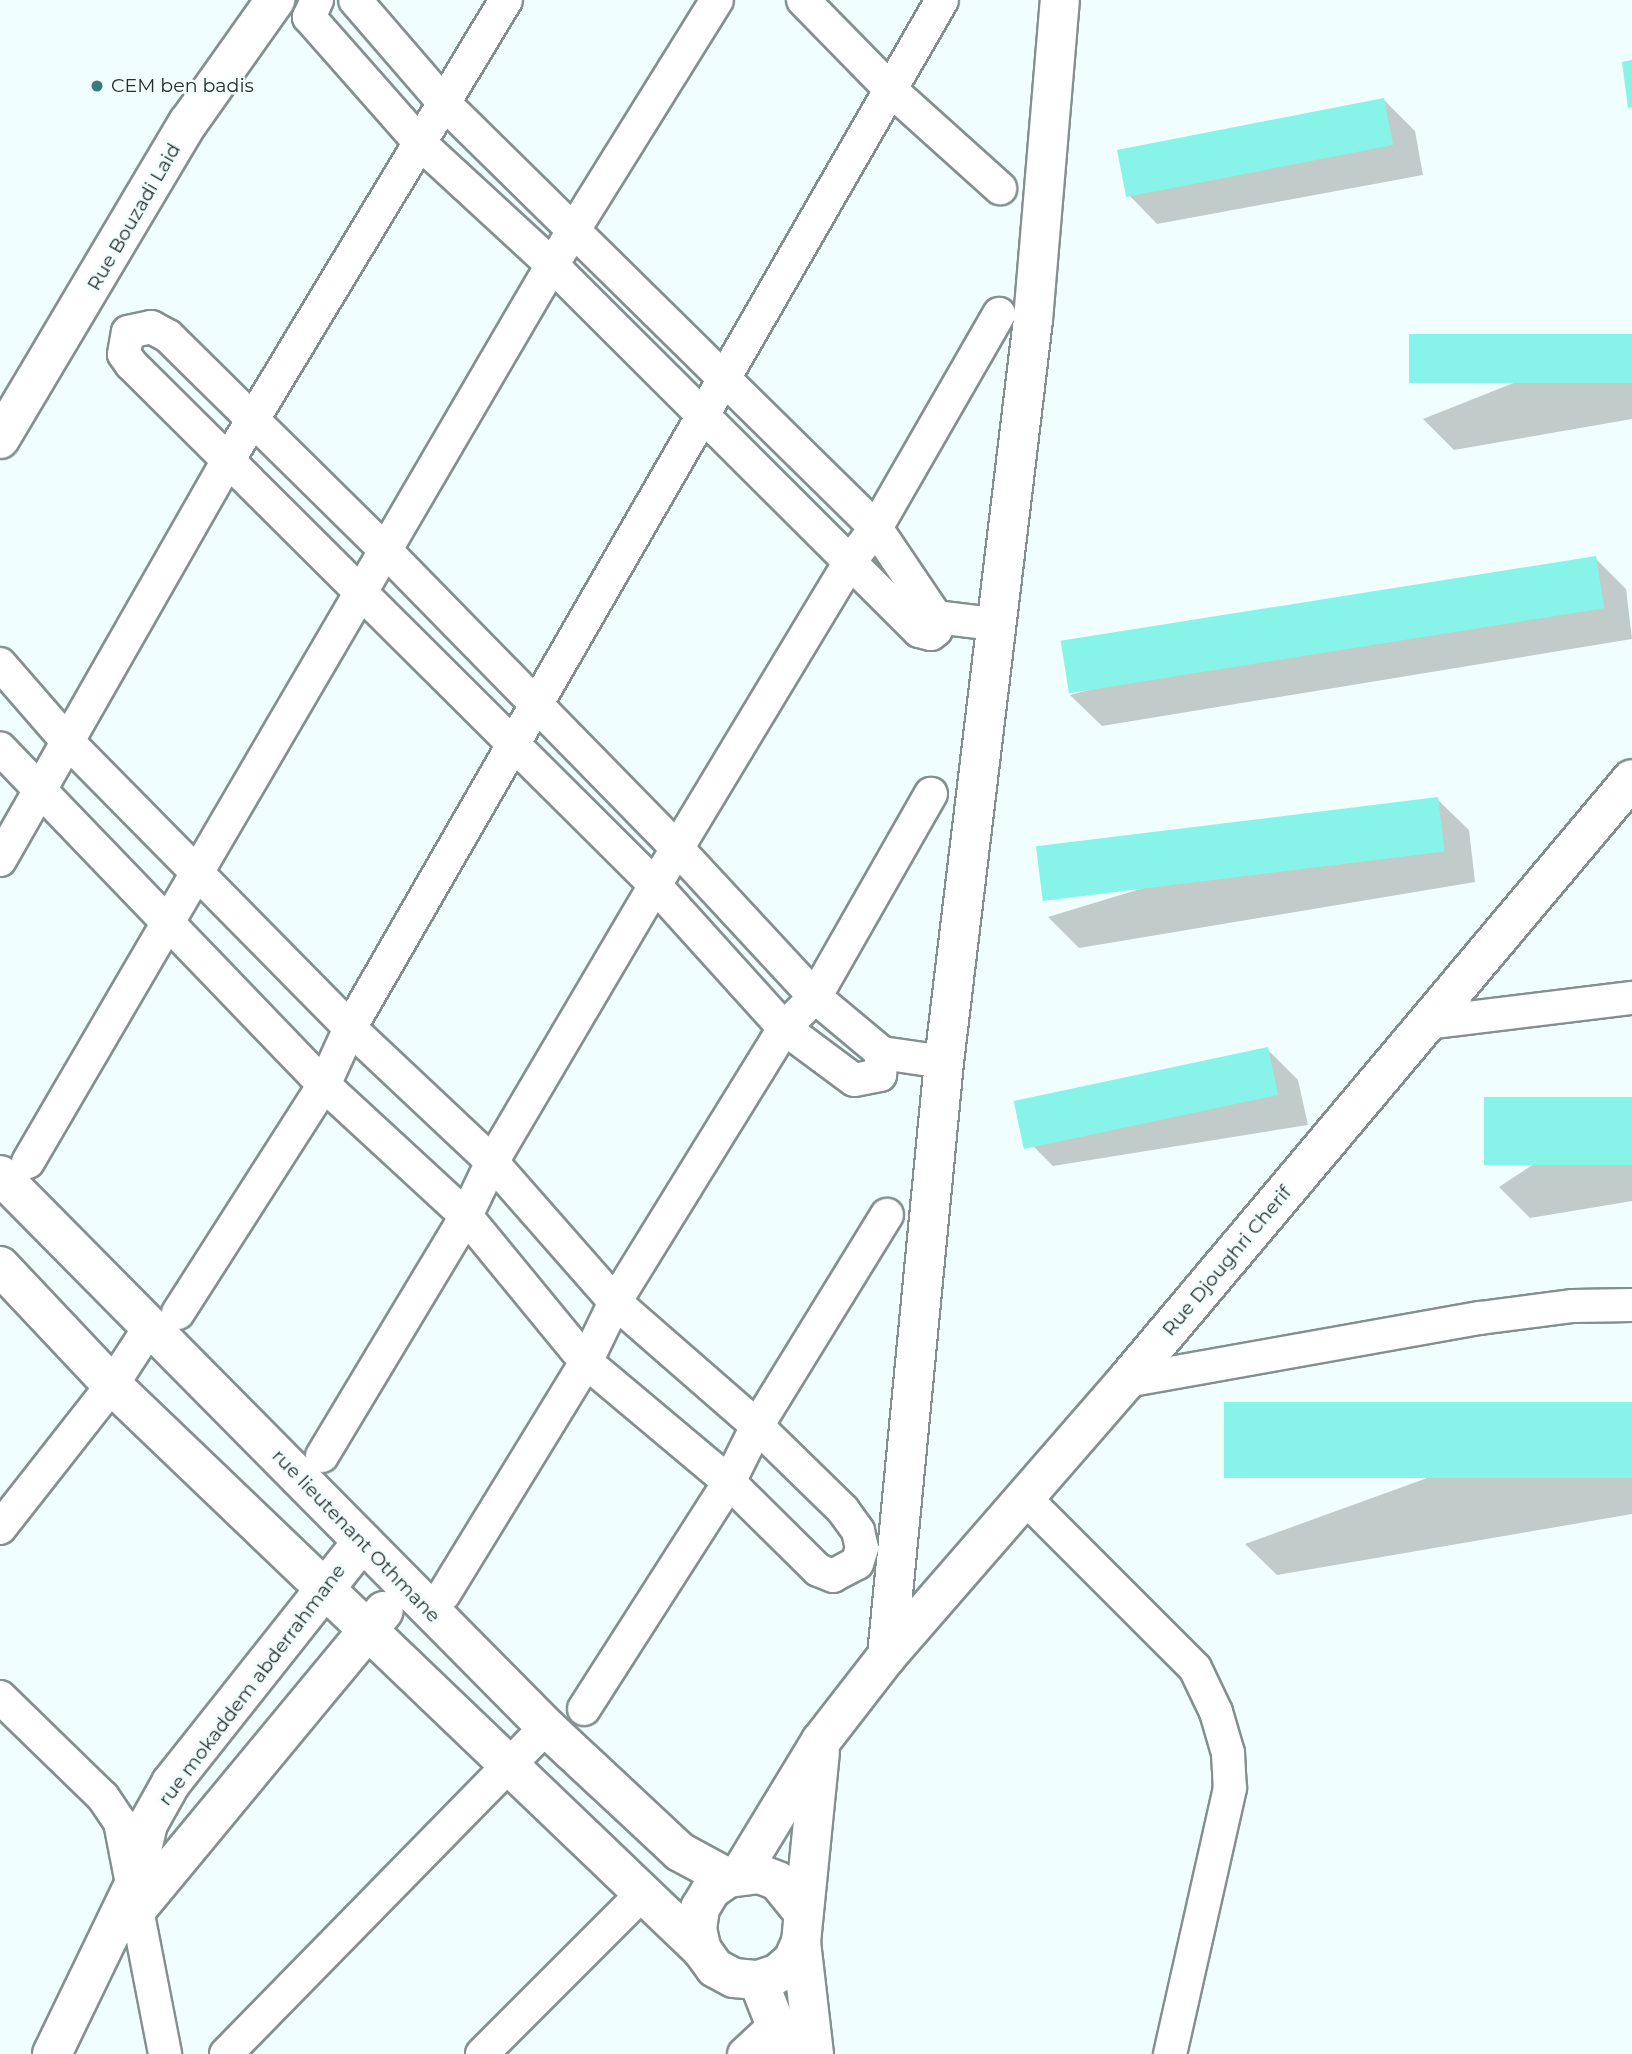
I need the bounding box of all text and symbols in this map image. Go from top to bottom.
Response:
place label: CEM ben badis [111,75,254,97]
marker: CEM ben badis [89,78,105,94]
street label: Rue Bouzadi Laid [83,139,185,295]
street label: Rue Djoughri Cherif [1158,1181,1296,1341]
street label: rue lieutenant Othmane [267,1445,445,1627]
street label: rue mokaddem abderrahmane [154,1560,350,1810]

